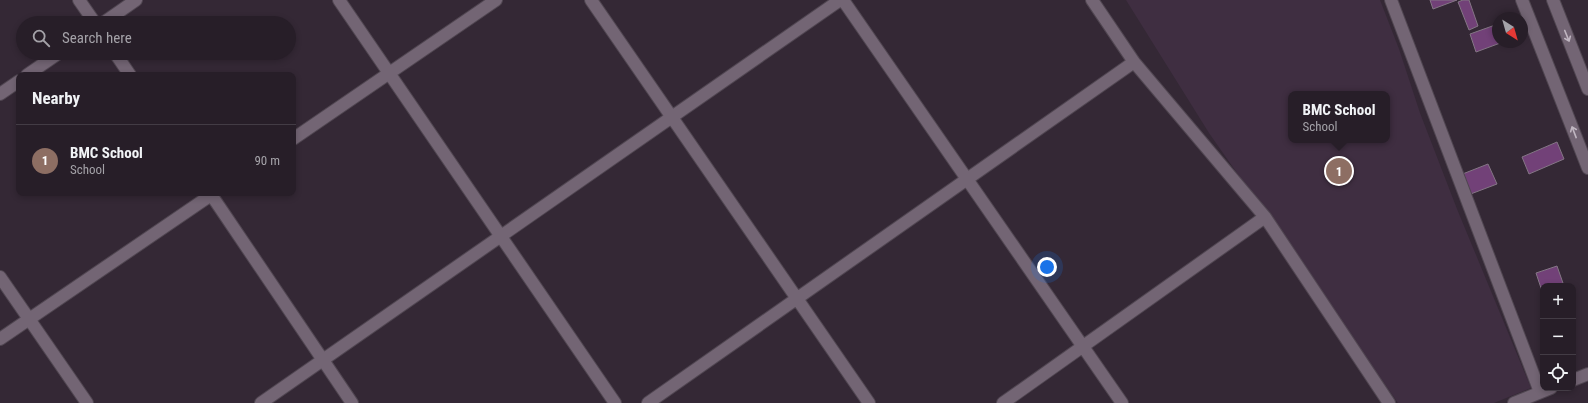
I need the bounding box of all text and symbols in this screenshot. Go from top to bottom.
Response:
north arrow [1492,12,1528,48]
search box [16,16,296,60]
icon: search [30,27,52,49]
text: Search here [62,29,132,47]
one-way arrow [1564,30,1572,42]
text: Nearby [32,88,80,108]
popup [1288,91,1390,143]
text: BMC School [1303,101,1375,119]
text: School [1303,119,1338,134]
one-way arrow [1569,126,1577,138]
text: BMC School [70,144,143,162]
text: 1 [42,153,48,168]
text: 90 m [254,153,280,168]
pin: 1 [1326,156,1352,186]
text: School [70,162,105,177]
your location [1037,257,1057,277]
map controls [1540,283,1576,391]
button: + [1540,283,1576,319]
button: − [1540,319,1576,355]
button: locate [1540,355,1576,391]

